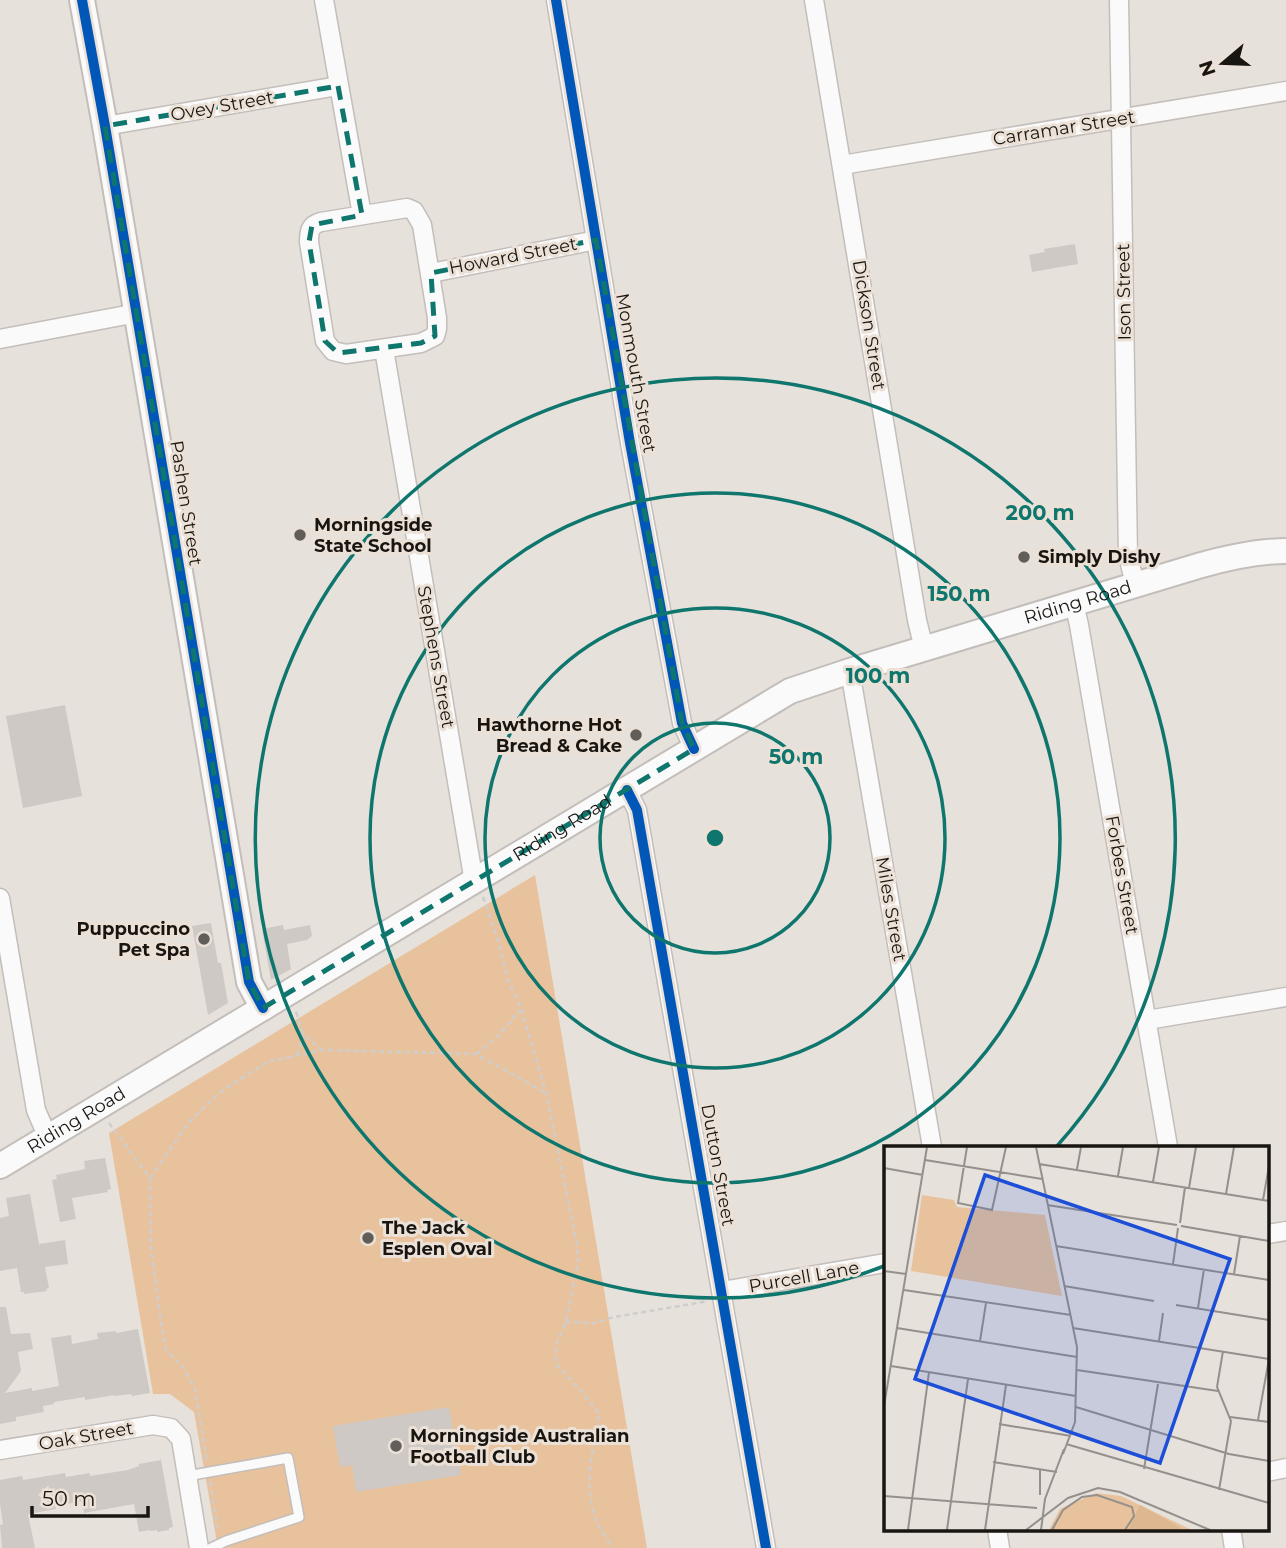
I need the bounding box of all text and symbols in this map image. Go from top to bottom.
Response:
north arrow [1188,28,1258,98]
text: N [1194,57,1221,79]
street label: Ovey Street [169,86,275,126]
street label: Carramar Street [991,106,1137,150]
street label: Howard Street [447,233,579,279]
street label: Ison Street [1112,243,1136,341]
street label: Dickson Street [848,258,890,392]
street label: Monmouth Street [611,291,661,455]
street label: Pashen Street [165,439,207,567]
text: 200 m [1006,500,1074,525]
place label: Morningside State School [314,514,432,557]
marker: Morningside State School [292,527,308,543]
place label: Simply Dishy [1038,546,1161,568]
marker: Simply Dishy [1016,549,1032,565]
street label: Riding Road [1021,576,1134,629]
text: 150 m [928,581,990,606]
street label: Stephens Street [413,584,459,730]
text: 100 m [846,663,910,688]
place label: Hawthorne Hot Bread & Cake [477,714,622,757]
marker: Hawthorne Hot Bread & Cake [628,727,644,743]
text: 50 m [769,744,823,769]
street label: Riding Road [509,790,616,866]
street label: Forbes Street [1101,814,1143,936]
centre of rings [703,826,727,850]
street label: Miles Street [871,855,911,963]
place label: Puppuccino Pet Spa [76,918,190,961]
marker: Puppuccino Pet Spa [196,931,212,947]
street label: Riding Road [23,1082,130,1158]
street label: Dutton Street [696,1102,740,1228]
inset map [884,1146,1268,1530]
place label: The Jack Esplen Oval [382,1217,492,1260]
marker: The Jack Esplen Oval [360,1230,376,1246]
street label: Purcell Lane [747,1256,861,1298]
street label: Oak Street [37,1417,135,1455]
place label: Morningside Australian Football Club [410,1425,629,1468]
marker: Morningside Australian Football Club [388,1438,404,1454]
scale bar [32,1474,147,1518]
text: 50 m [42,1486,96,1511]

